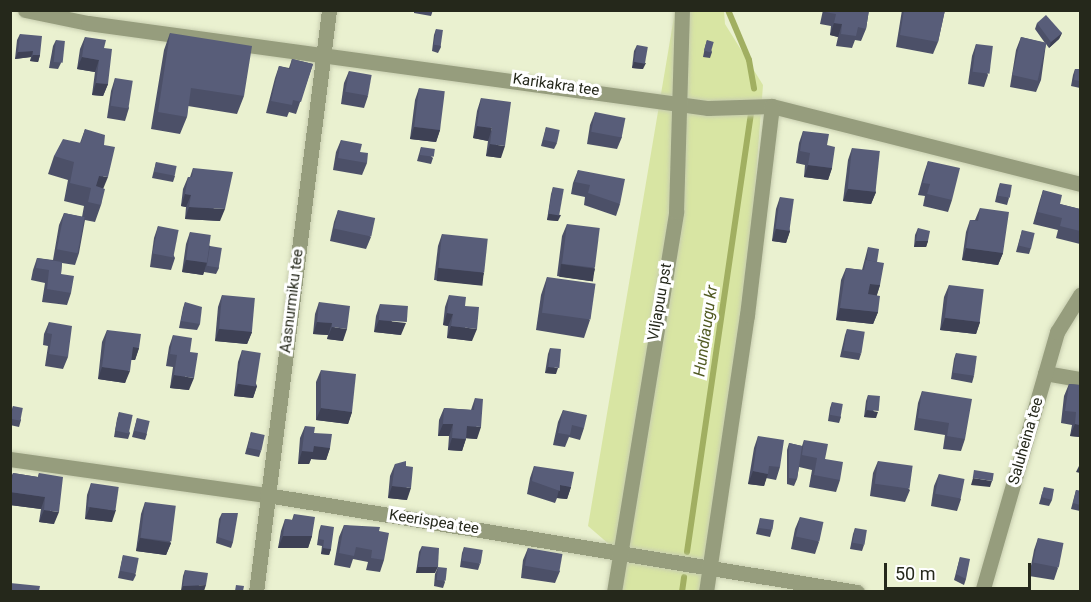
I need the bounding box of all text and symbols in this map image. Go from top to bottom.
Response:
street label: Karikakra tee [512,70,600,100]
street label: Aasnurmiku tee [277,248,307,354]
street label: Viljapuu pst [644,262,676,342]
water label: Hundiaugu kr [690,284,722,378]
street label: Saluheina tee [1005,395,1047,487]
street label: Keerispea tee [388,506,480,538]
scale bar [887,551,1034,589]
text: 50 m [895,563,935,584]

